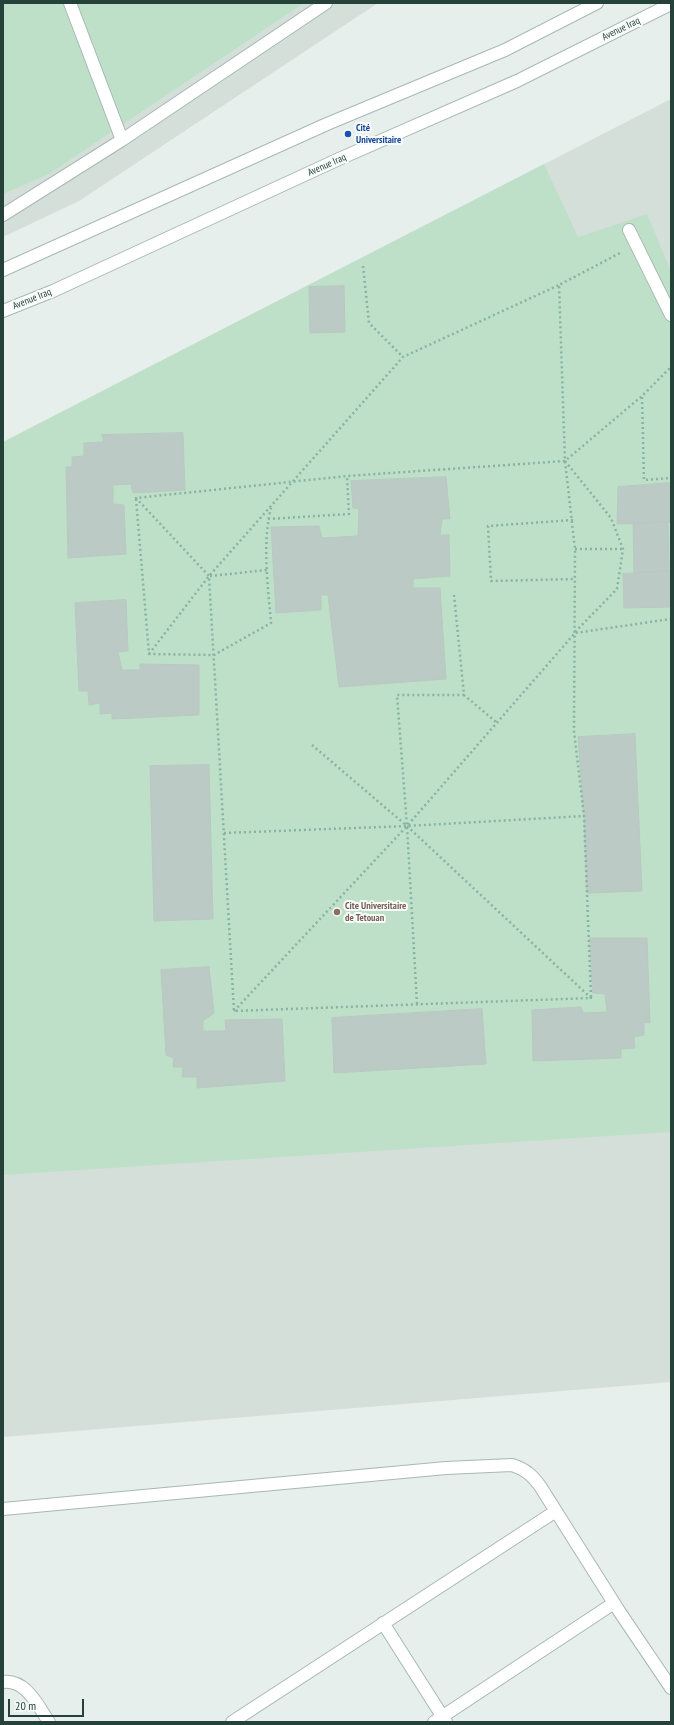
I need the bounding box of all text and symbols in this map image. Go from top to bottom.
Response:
street label: Avenue Iraq [600,15,642,43]
place label: Cité Universitaire [356,122,401,146]
marker: Cité Universitaire [343,129,353,139]
street label: Avenue Iraq [306,151,348,179]
street label: Avenue Iraq [11,286,53,312]
place label: Cite Universitaire de Tetouan [345,900,406,924]
marker: Cite Universitaire de Tetouan [332,907,342,917]
scale bar [10,1691,86,1717]
text: 20 m [15,1698,36,1713]

